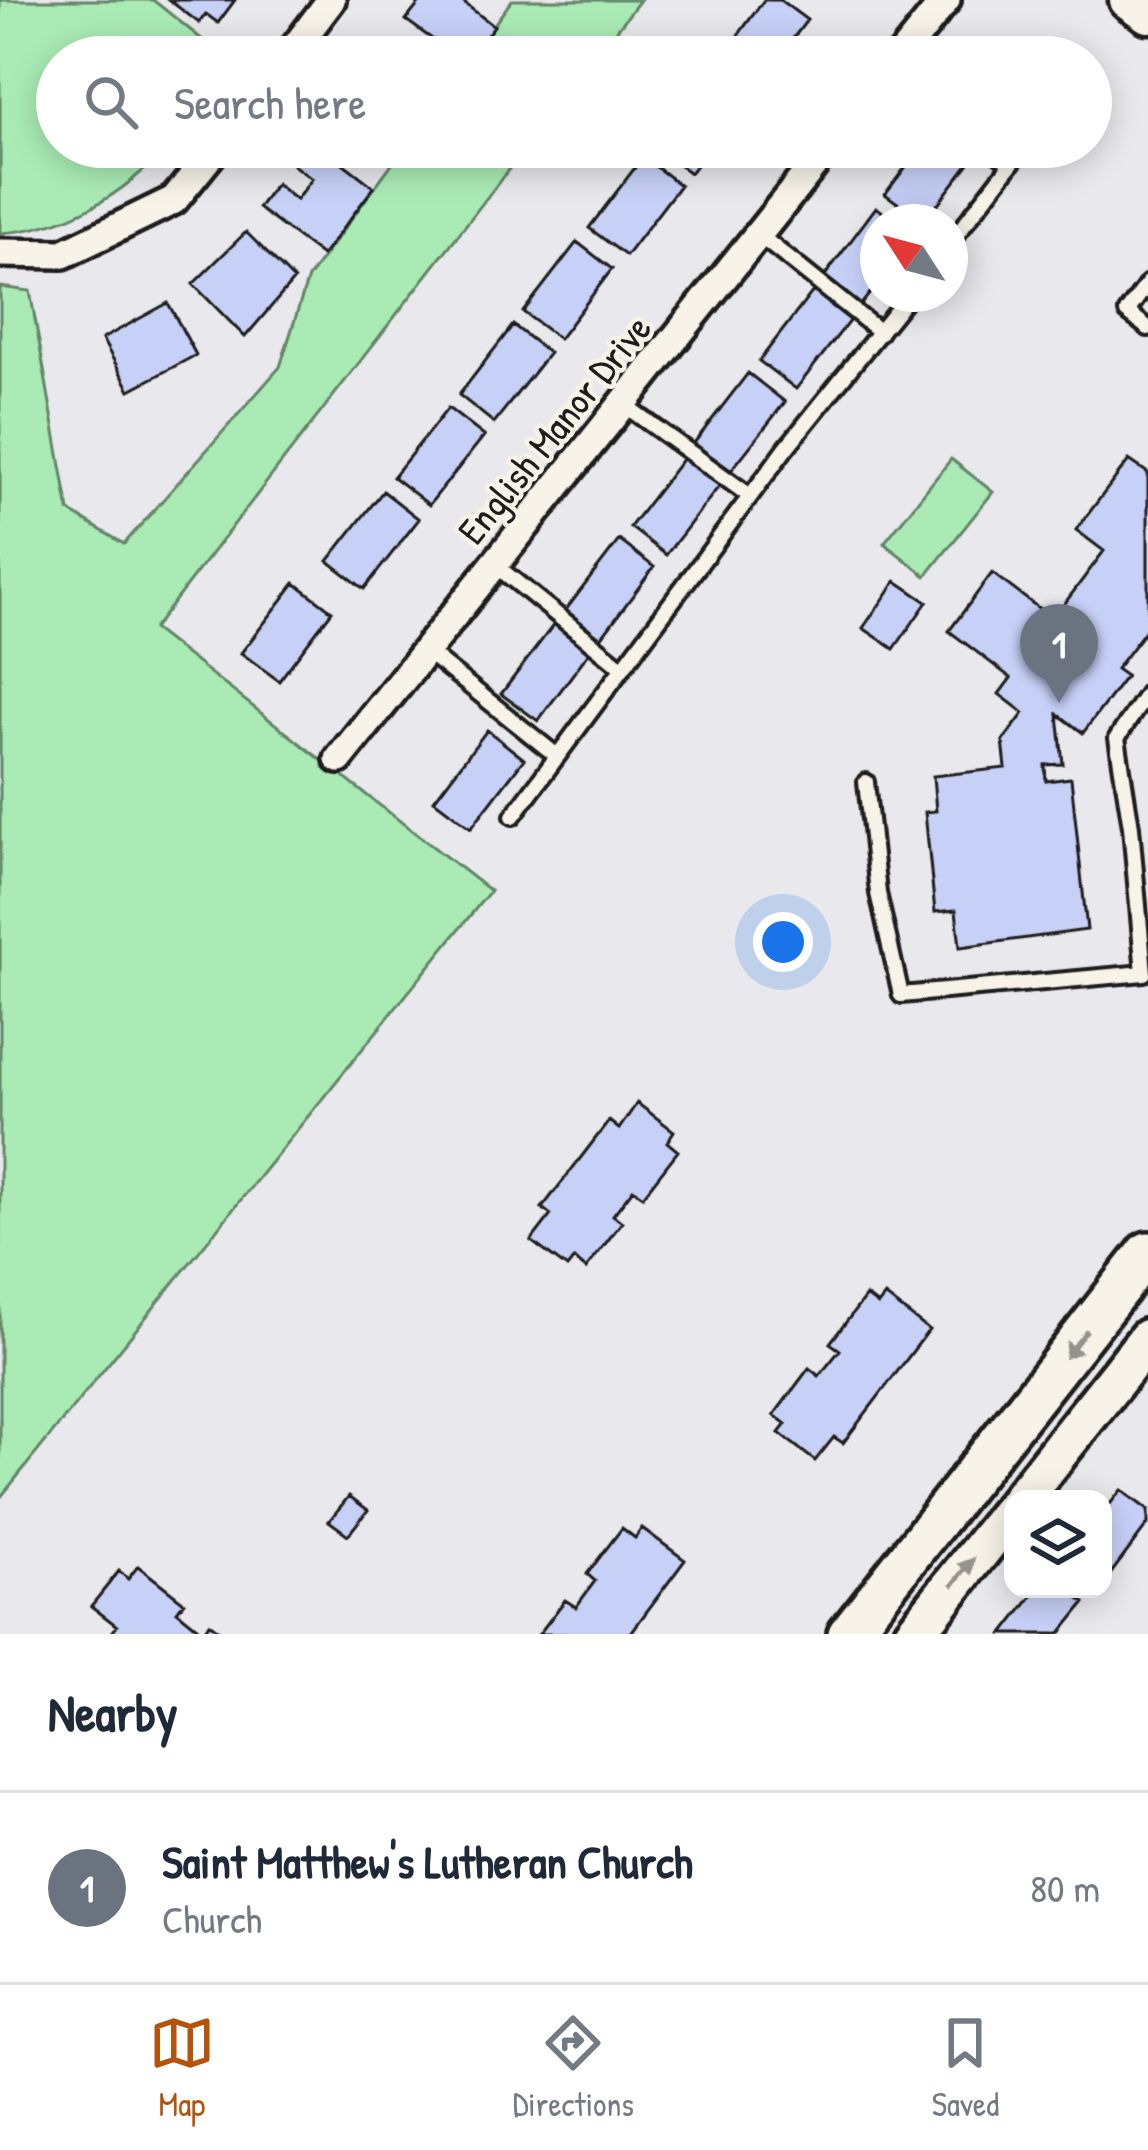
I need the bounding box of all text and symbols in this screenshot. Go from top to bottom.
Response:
search box [36,36,1112,168]
icon: search [78,69,144,135]
text: Search here [174,72,366,133]
north arrow [860,204,968,312]
street label: English Manor Drive [445,303,663,555]
pin: 1 [1020,604,1098,703]
your location [753,912,813,972]
one-way arrow [1064,1329,1089,1360]
map controls [1004,1490,1112,1598]
button: layers [1004,1490,1112,1598]
one-way arrow [950,1556,975,1587]
text: Nearby [48,1678,178,1747]
text: Saint Matthew's Lutheran Church [162,1831,693,1892]
text: 1 [80,1861,94,1914]
text: 80 m [1030,1861,1100,1914]
text: Church [162,1892,262,1945]
tab: Map [149,2010,215,2126]
tab: Directions [513,2010,634,2126]
tab: Saved [932,2010,999,2126]

